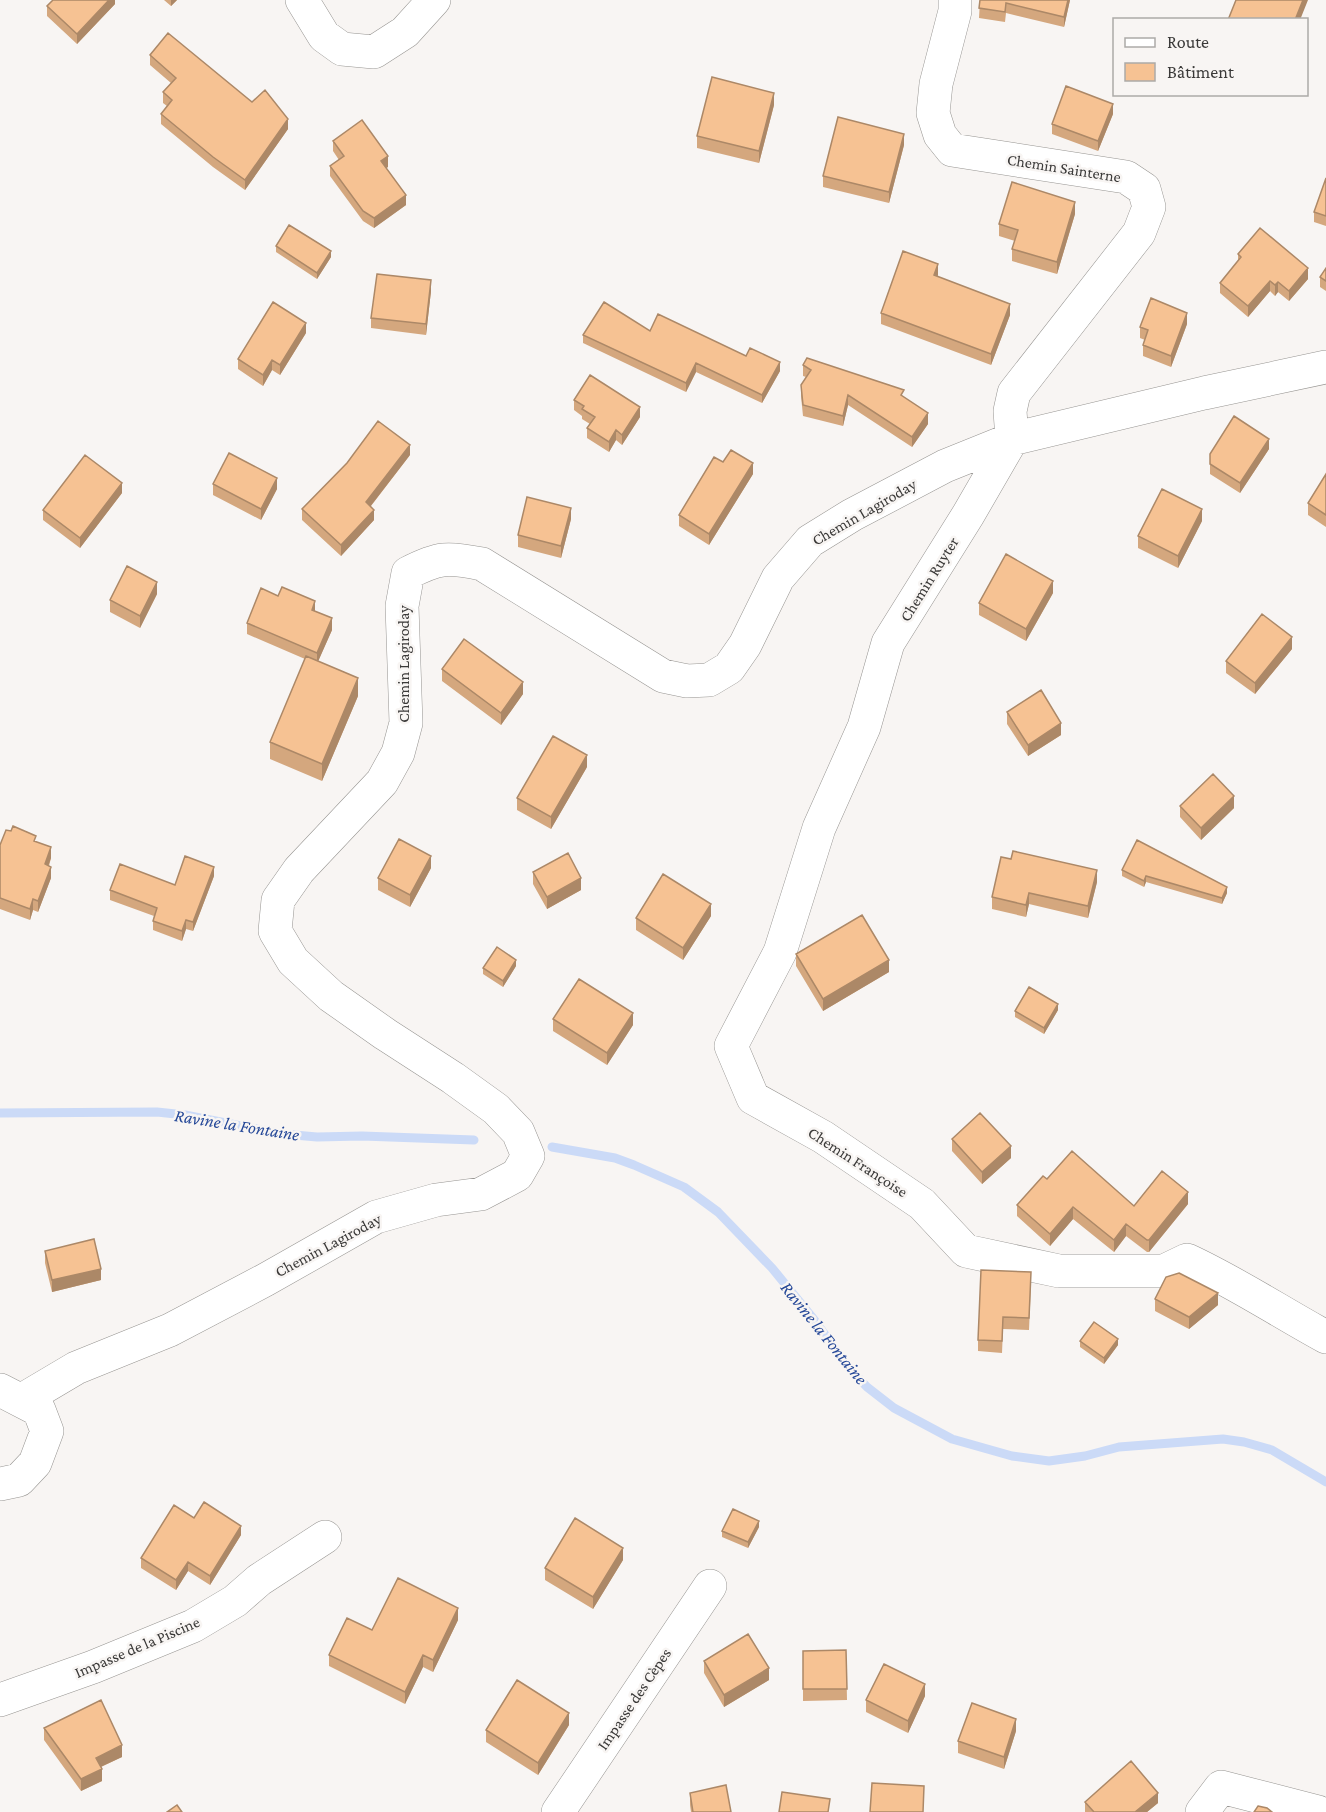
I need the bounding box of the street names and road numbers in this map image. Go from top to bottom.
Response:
street label: Chemin Sainterne [1006,151,1122,185]
street label: Chemin Lagiroday [809,475,920,550]
street label: Chemin Ruyter [896,533,963,625]
street label: Chemin Lagiroday [395,605,413,723]
street label: Chemin Françoise [805,1124,911,1201]
street label: Chemin Lagiroday [272,1210,385,1281]
street label: Impasse de la Piscine [72,1613,202,1682]
street label: Impasse des Cèpes [594,1645,675,1754]

